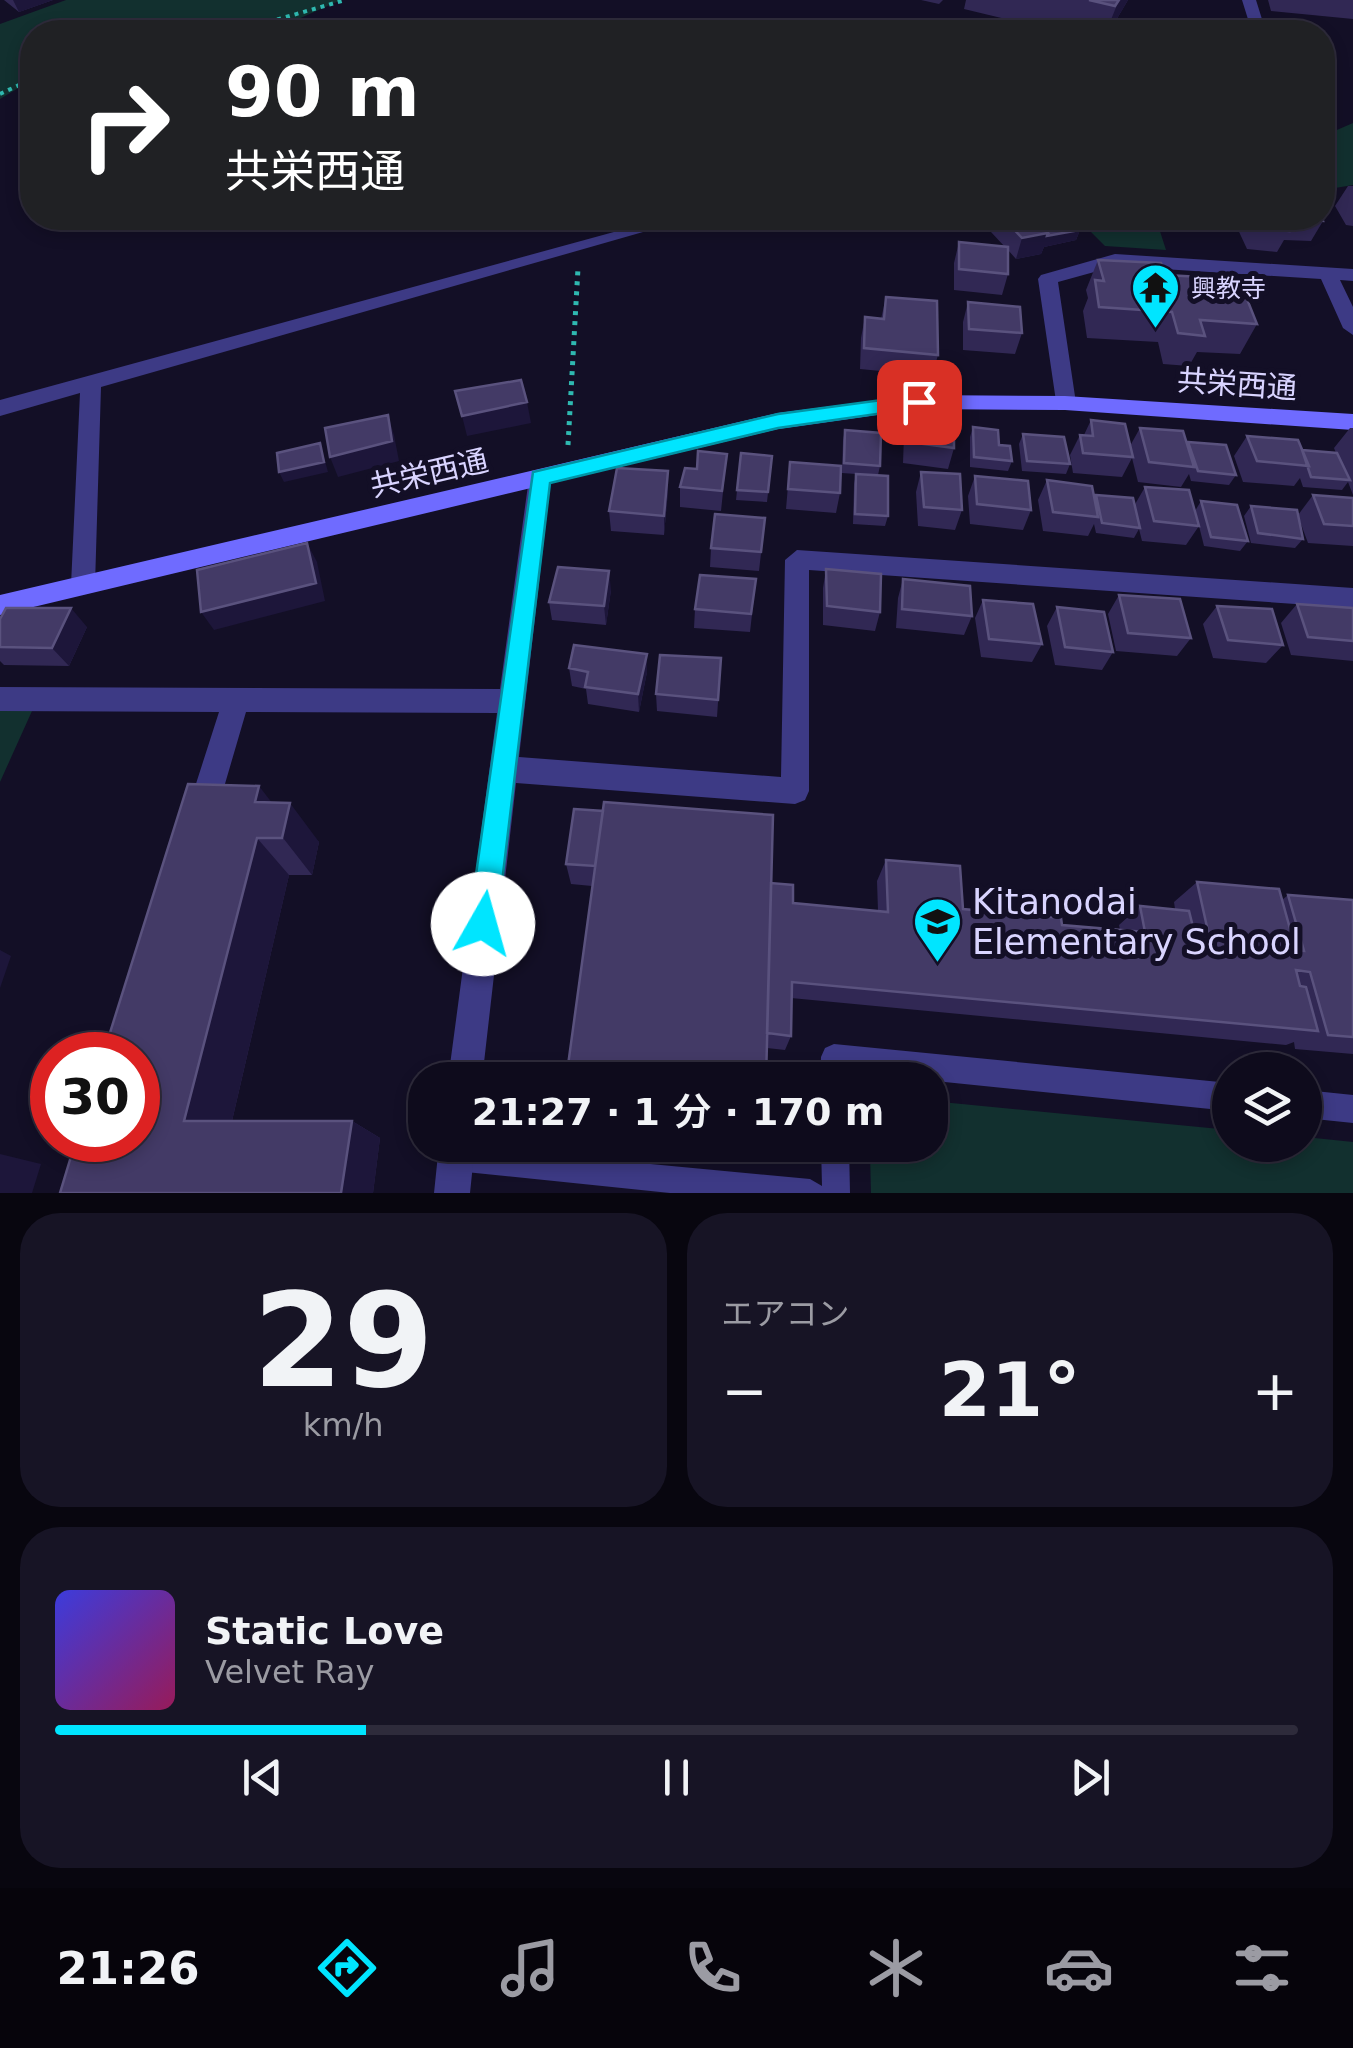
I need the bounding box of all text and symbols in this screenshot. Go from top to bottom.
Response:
text: 90 m [225,51,420,133]
icon: right [60,60,190,190]
text: 共栄西通 [225,145,405,198]
temple icon: 興教寺 [1130,262,1182,330]
place label: 興教寺 [1191,274,1266,303]
pin [877,360,962,445]
street label: 共栄西通 [1176,362,1298,406]
icon: arrive [892,375,947,430]
street label: 共栄西通 [367,442,491,504]
position arrow [431,872,535,976]
place label: Kitanodai Elementary School [972,882,1301,962]
school or university icon: Kitanodai Elementary School [911,896,963,964]
speed limit sign: 30 [30,1032,160,1162]
map controls [1212,1052,1322,1162]
button: layers [1212,1052,1322,1162]
text: 21:27 · 1 分 · 170 m [472,1090,884,1134]
text: 29 [253,1265,434,1417]
text: エアコン [722,1295,850,1333]
text: 21° [939,1346,1081,1434]
text: − [722,1359,768,1423]
text: + [1252,1359,1298,1423]
text: km/h [303,1406,384,1444]
text: Static Love [205,1609,444,1653]
text: Velvet Ray [205,1653,374,1691]
icon: previous [235,1750,290,1805]
icon: pause [649,1750,704,1805]
icon: next [1063,1750,1118,1805]
icon: directions [312,1933,382,2003]
icon: music [495,1933,565,2003]
icon: phone [678,1933,748,2003]
icon: climate [861,1933,931,2003]
icon: car [1044,1933,1114,2003]
icon: filters [1227,1933,1297,2003]
text: 21:26 [56,1942,200,1995]

